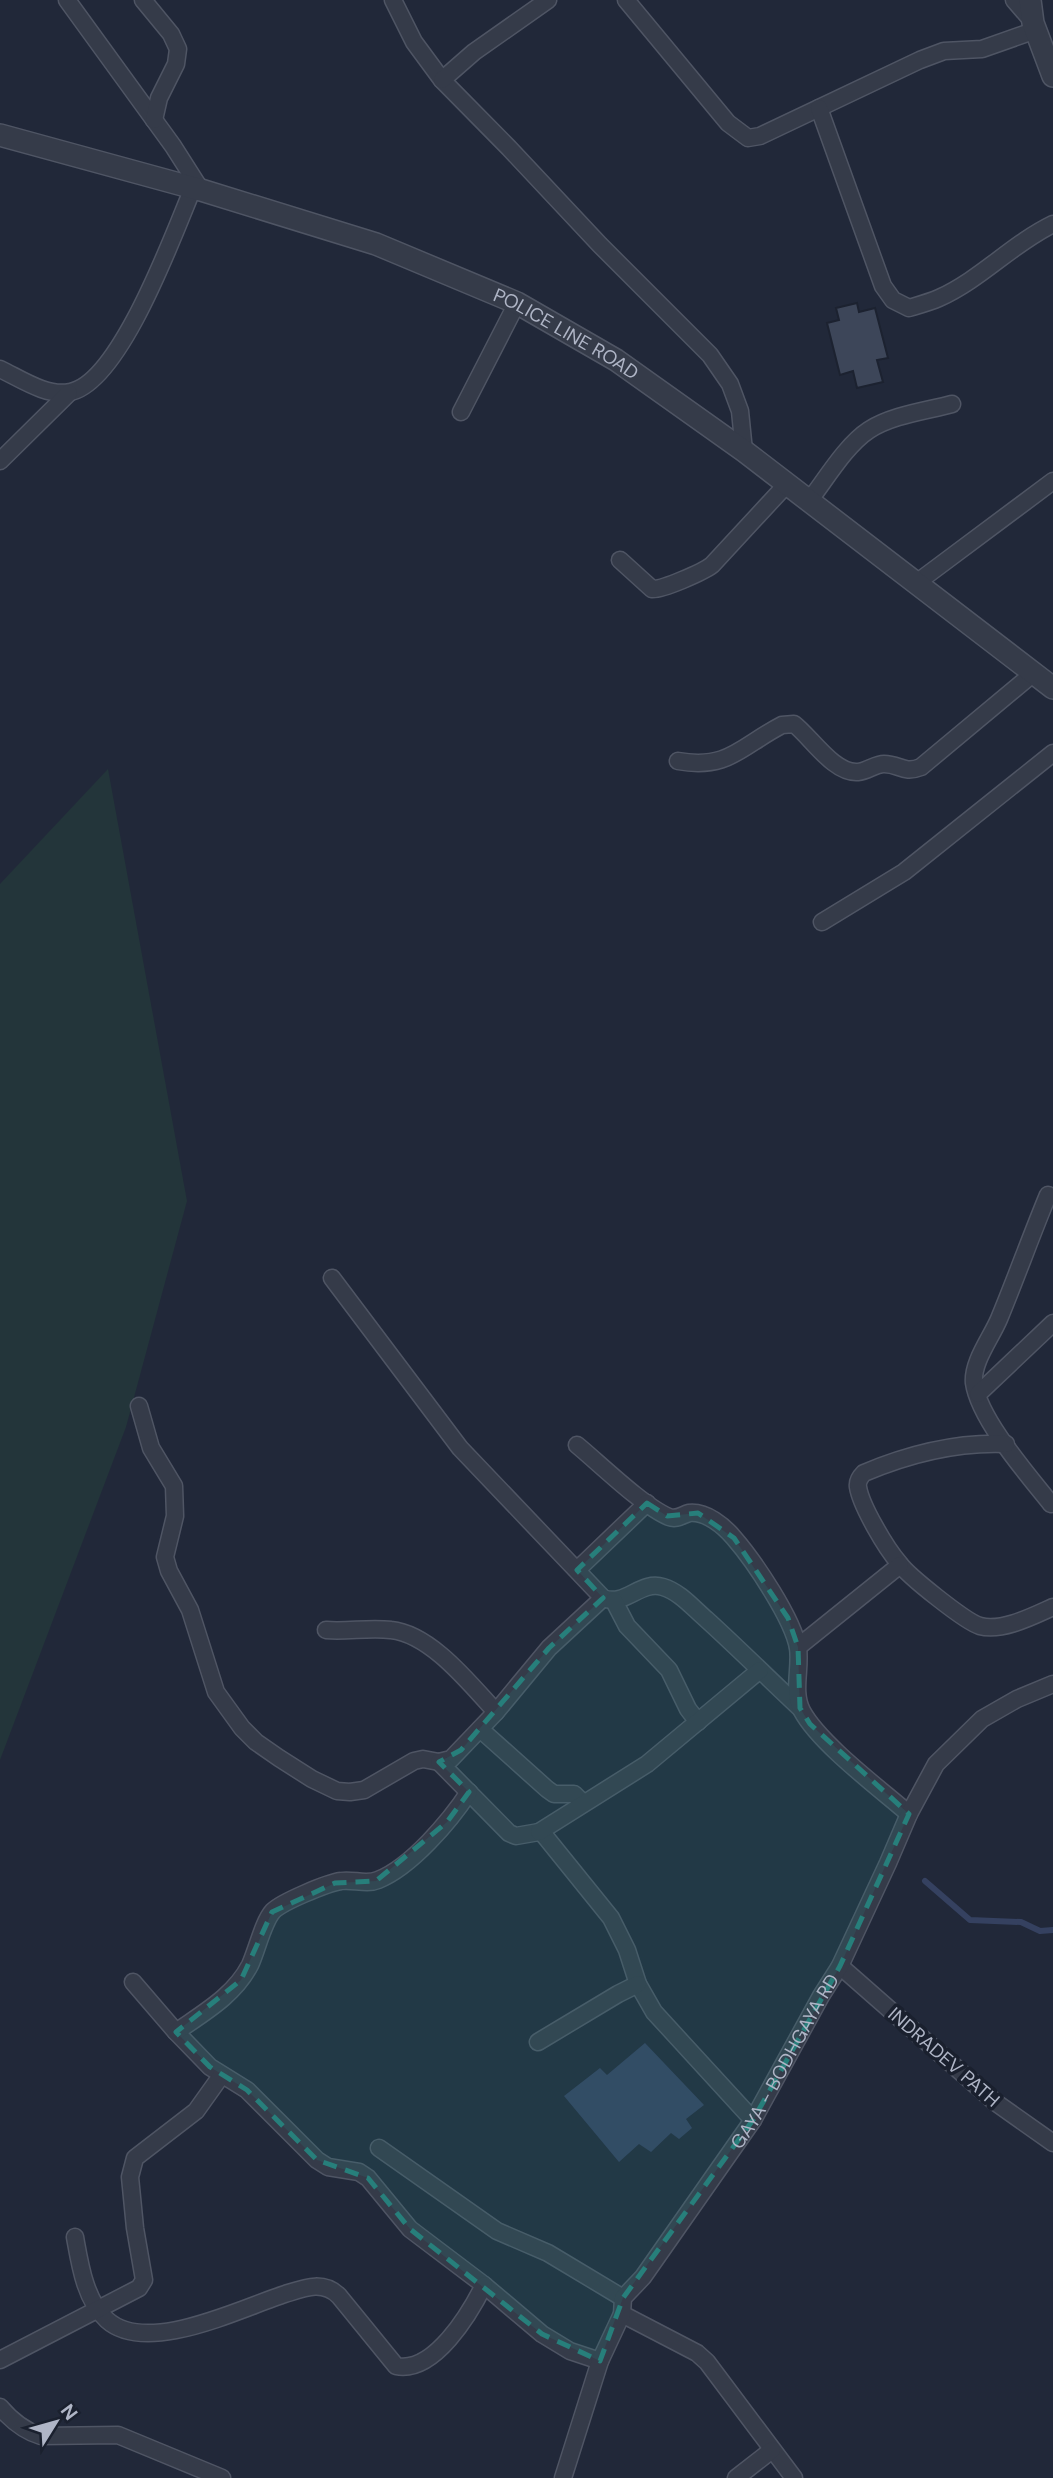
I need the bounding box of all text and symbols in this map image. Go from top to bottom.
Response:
street label: POLICE LINE ROAD [490,282,644,385]
street label: GAYA - BODHGAYA RD [724,1969,844,2154]
street label: INDRADEV PATH [883,2002,1005,2112]
north arrow [21,2387,91,2457]
text: N [55,2399,83,2425]

